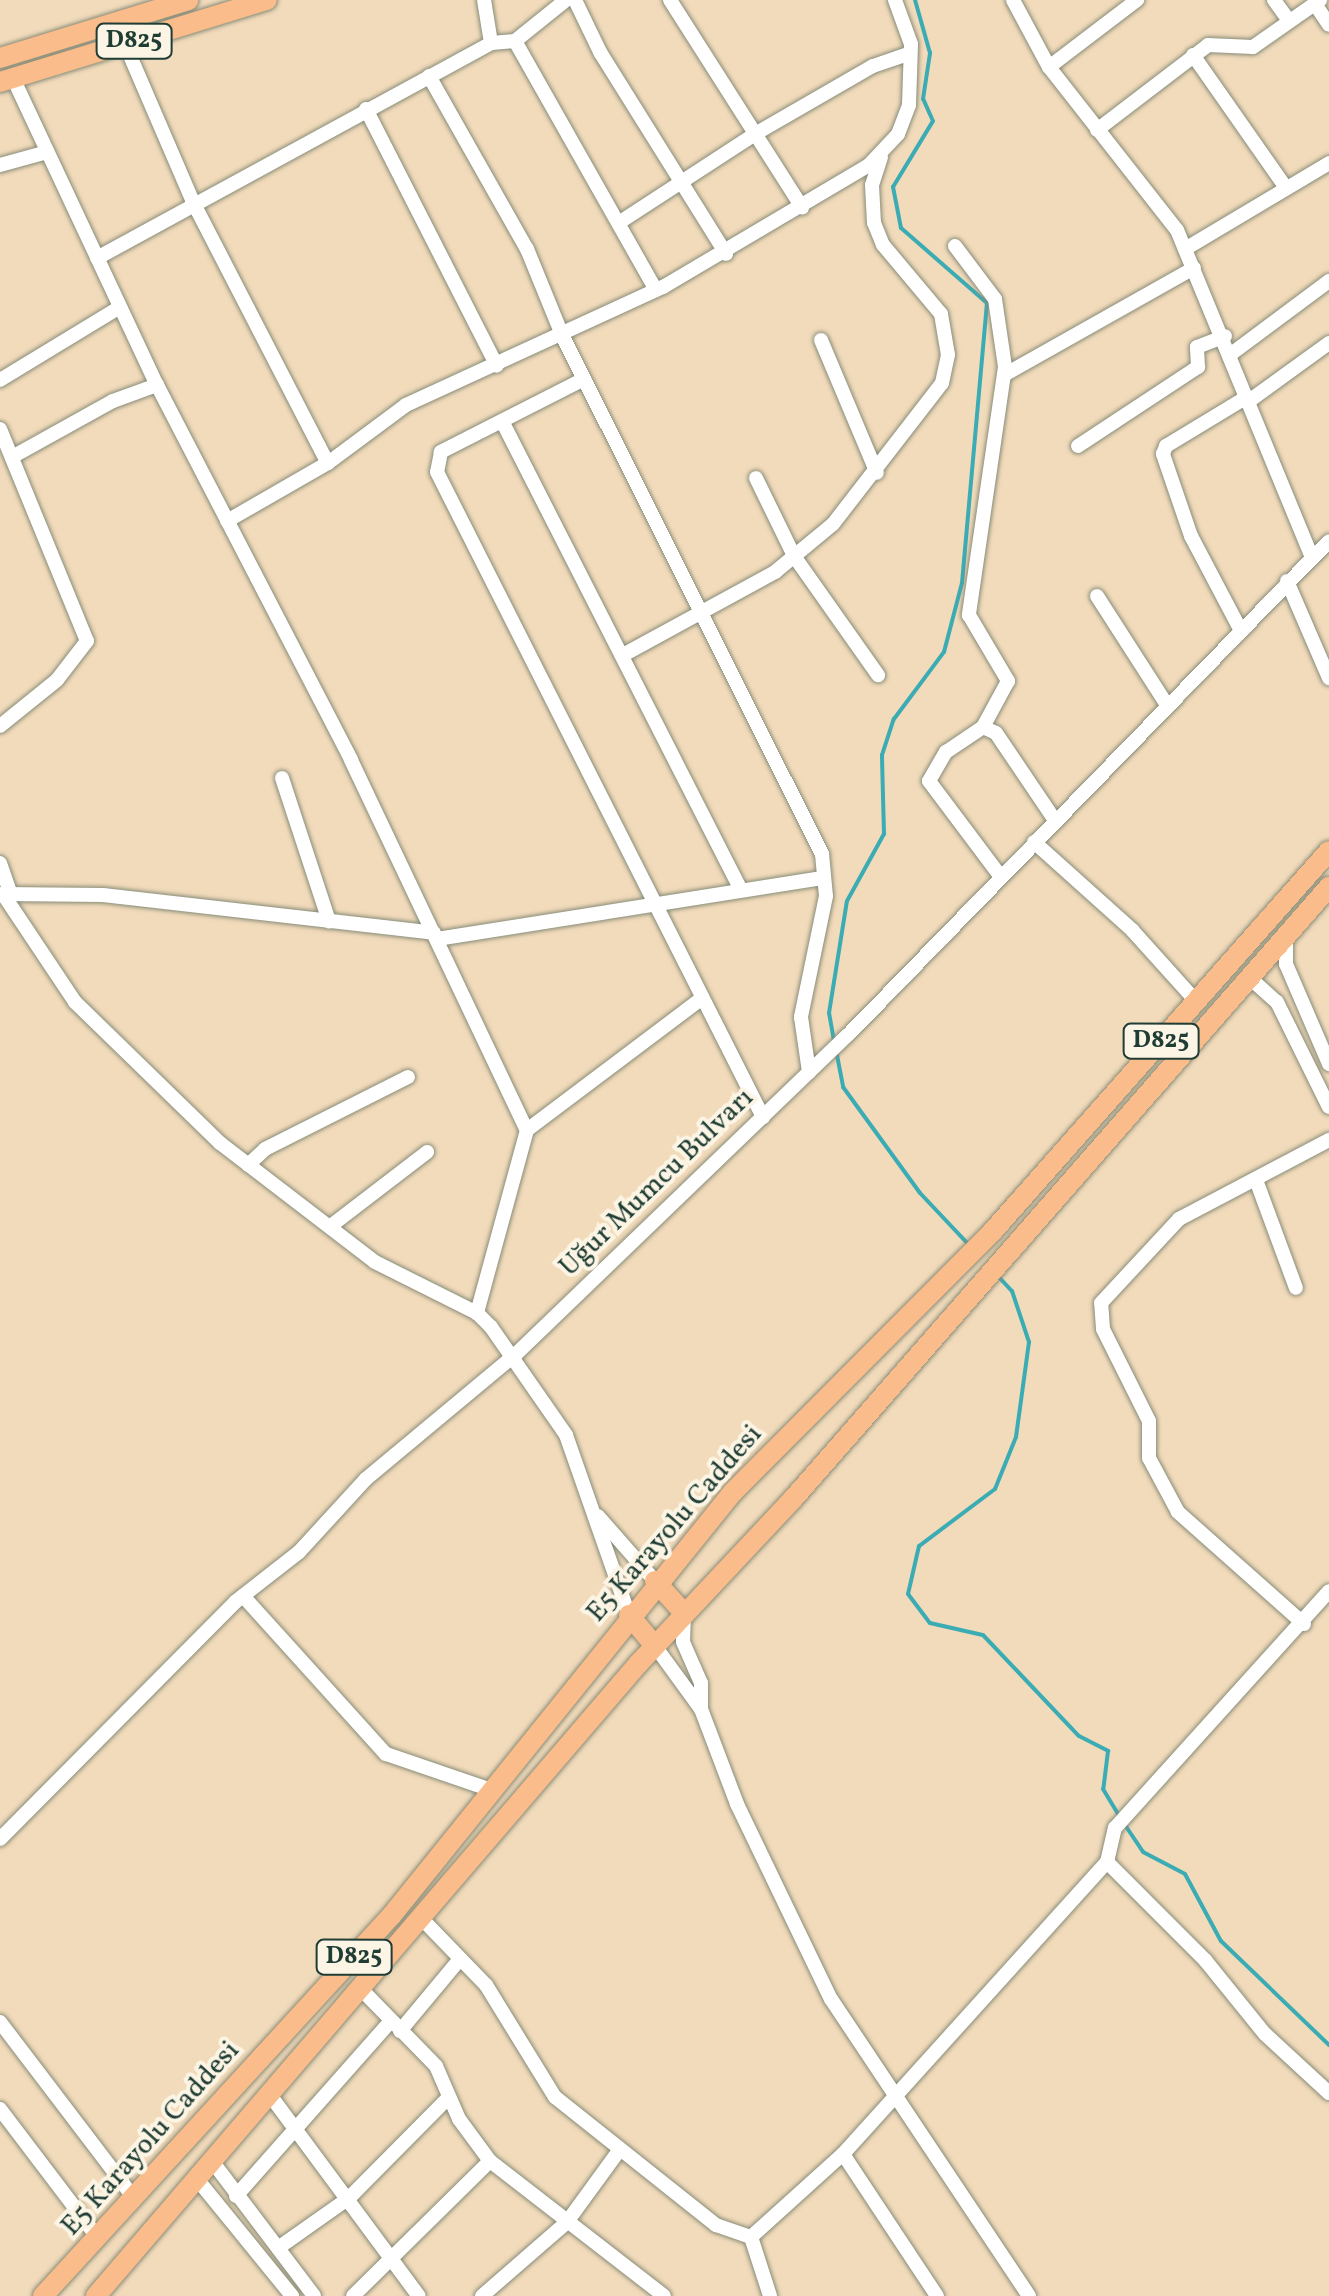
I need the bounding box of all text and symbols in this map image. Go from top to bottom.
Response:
road number: D825 [94,21,174,61]
road number: D825 [1121,1021,1201,1061]
street label: Uğur Mumcu Bulvarı [553,1082,761,1284]
street label: E5 Karayolu Caddesi [580,1418,770,1630]
road number: D825 [314,1937,394,1977]
street label: E5 Karayolu Caddesi [55,2035,247,2243]

